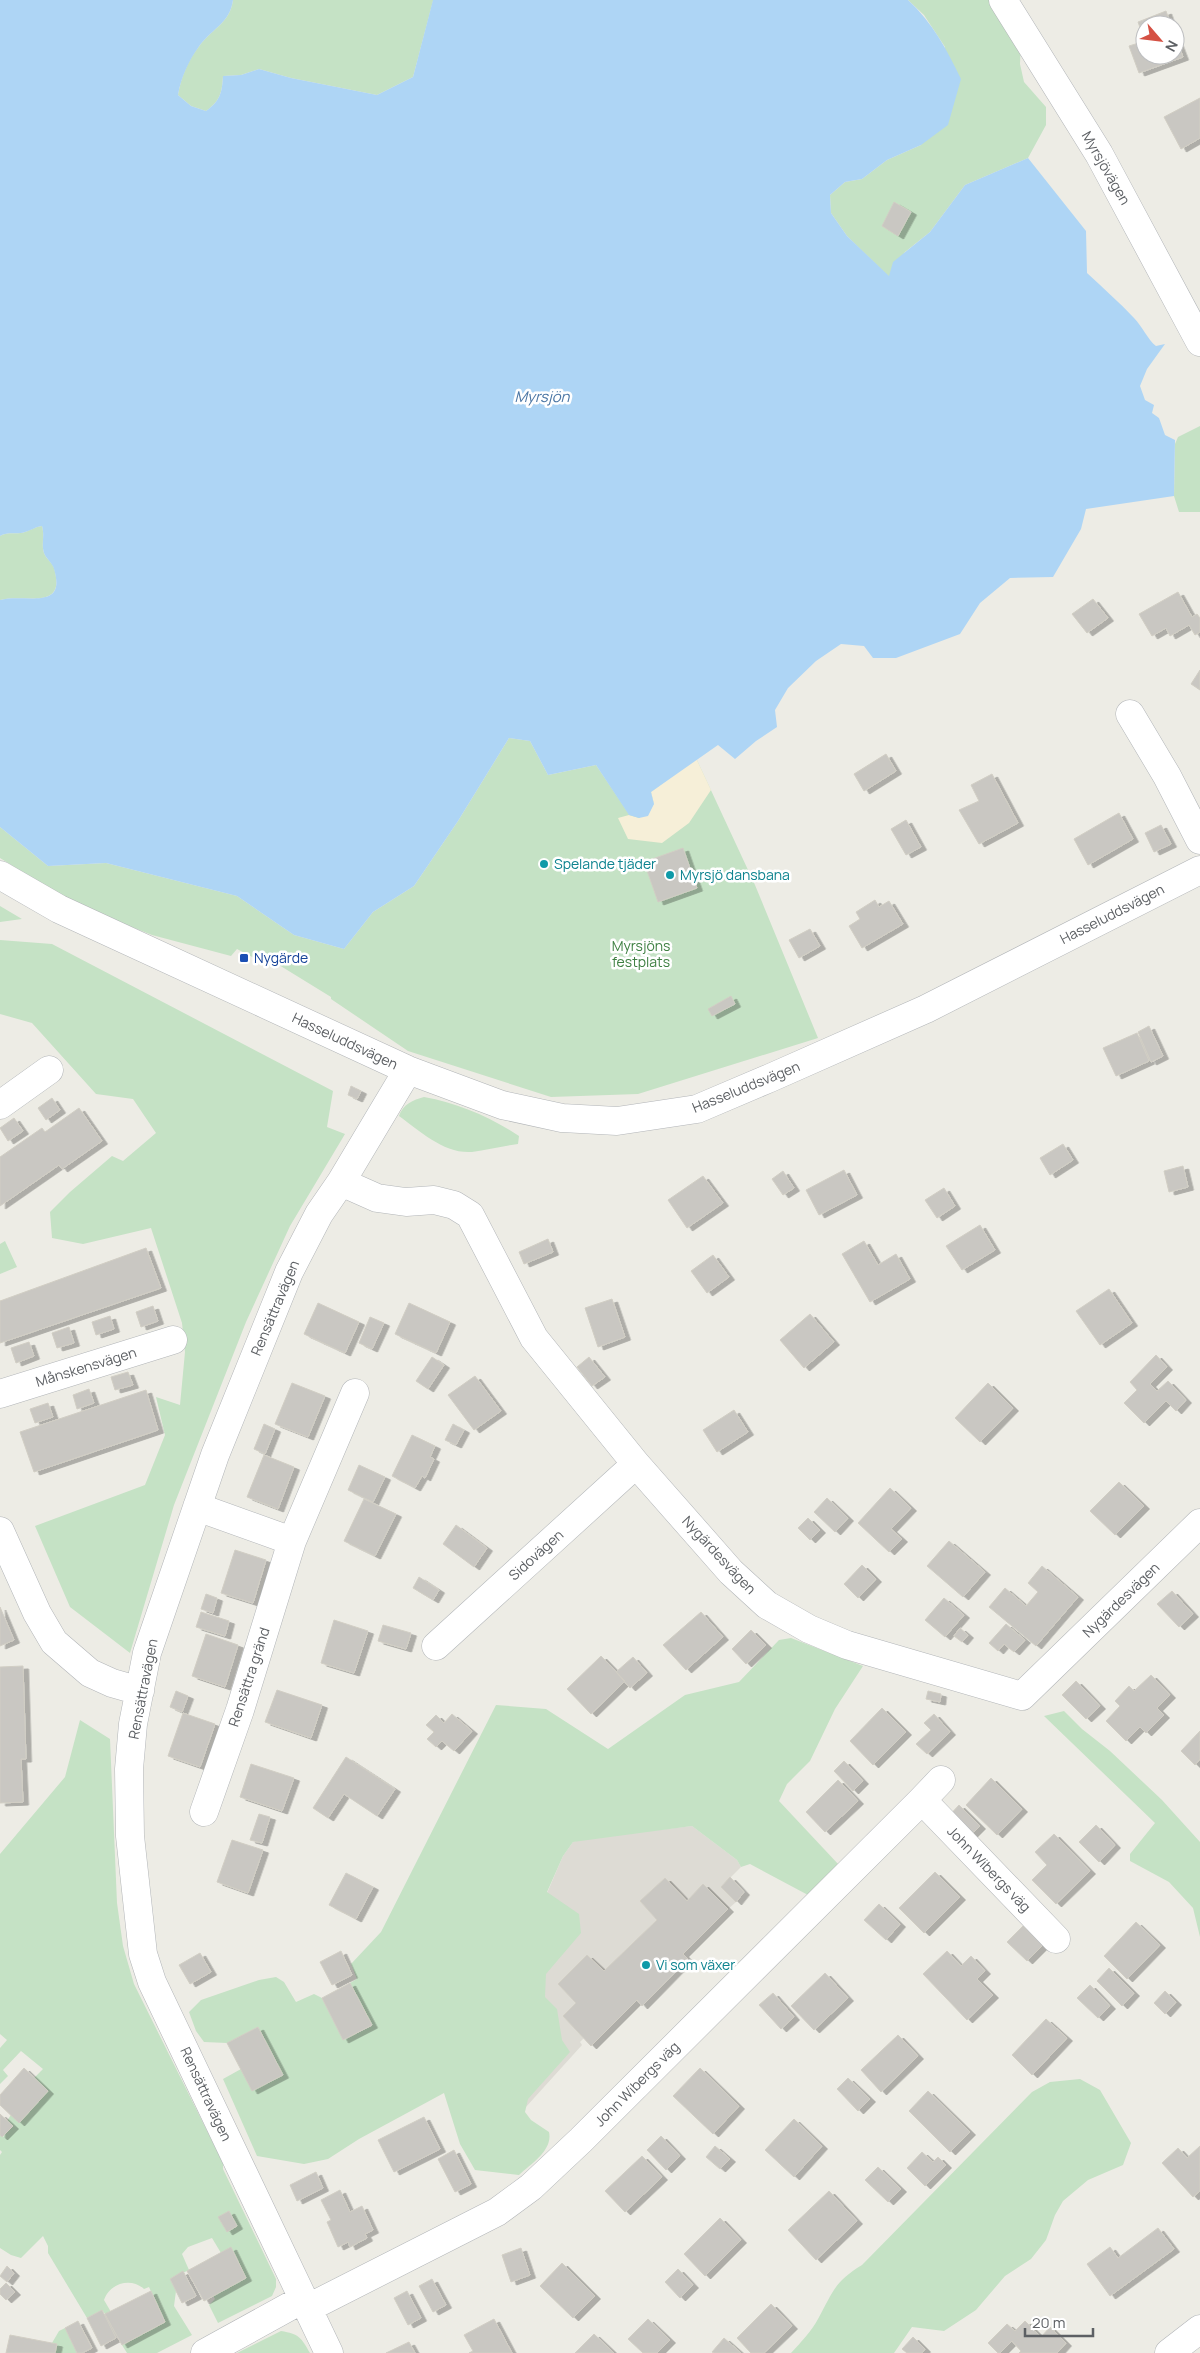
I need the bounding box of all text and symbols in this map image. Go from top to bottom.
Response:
north arrow [1135,15,1185,65]
text: N [1161,37,1183,55]
street label: Myrsjövägen [1078,128,1135,208]
water label: Myrsjön [514,386,571,407]
place label: Spelande tjäder [554,854,656,873]
marker: Spelande tjäder [538,858,550,870]
place label: Myrsjö dansbana [680,865,790,884]
marker: Myrsjö dansbana [664,869,676,881]
street label: Hasseluddsvägen [1056,879,1167,948]
park label: Myrsjöns festplats [612,936,670,971]
place label: Nygärde [254,948,308,967]
marker: Nygärde [238,952,250,964]
street label: Hasseluddsvägen [289,1008,401,1073]
street label: Hasseluddsvägen [689,1056,802,1117]
street label: Rensättravägen [246,1257,303,1358]
street label: Månskensvägen [33,1342,139,1391]
street label: Nygärdesvägen [678,1511,761,1598]
street label: Sidovägen [504,1525,567,1584]
street label: Nygärdesvägen [1078,1558,1163,1641]
street label: Rensättra gränd [224,1625,274,1729]
street label: Rensättravägen [123,1637,162,1741]
street label: John Wibergs väg [943,1822,1035,1916]
place label: Vi som växer [656,1955,735,1974]
marker: Vi som växer [640,1959,652,1971]
street label: John Wibergs väg [590,2037,683,2130]
street label: Rensättravägen [176,2044,237,2144]
scale bar [1025,2306,1092,2338]
text: 20 m [1032,2312,1065,2333]

